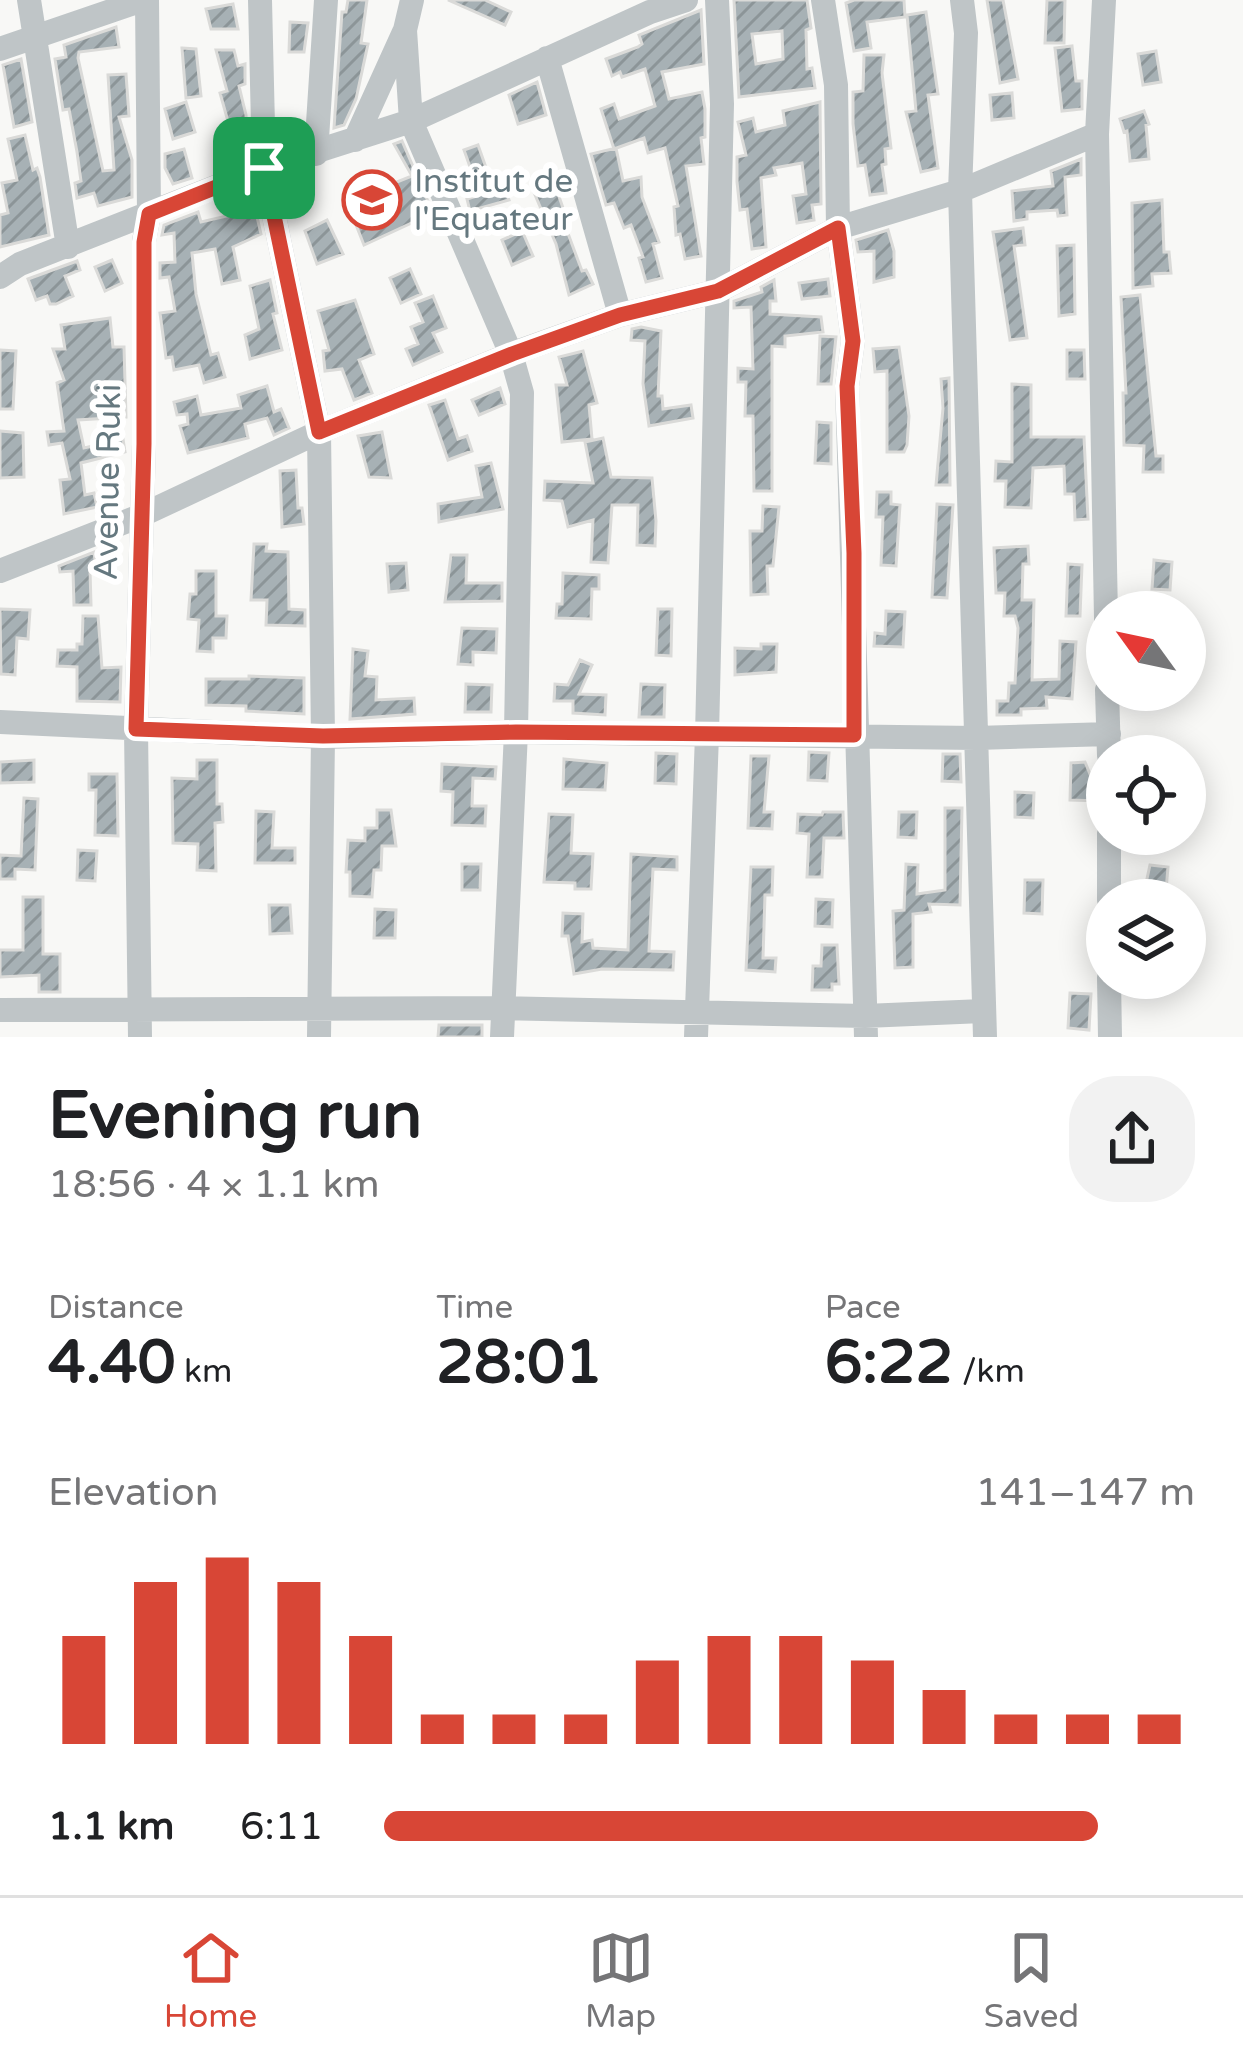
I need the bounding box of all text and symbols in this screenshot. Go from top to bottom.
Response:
pin [213,117,315,219]
icon: arrive [231,135,297,201]
place label: Institut de l'Equateur [414,162,573,239]
school or university icon: Institut de l'Equateur [341,169,403,231]
street label: Avenue Ruki [87,383,129,581]
north arrow [1086,591,1206,711]
map controls [1086,591,1206,999]
button: locate [1086,735,1206,855]
button: layers [1086,879,1206,999]
text: Evening run [48,1076,422,1156]
button: share [1069,1076,1195,1202]
text: 18:56 · 4 × 1.1 km [48,1161,380,1208]
text: Distance [48,1288,184,1327]
text: Time [436,1288,513,1327]
text: Pace [825,1288,901,1327]
text: 4.40 [48,1327,175,1399]
text: 28:01 [436,1327,603,1399]
text: 6:22 [825,1327,953,1399]
text: km [175,1352,232,1391]
text: /km [953,1352,1025,1391]
text: Elevation [48,1469,218,1516]
text: 141–147 m [975,1469,1195,1516]
text: 1.1 km [48,1803,174,1850]
text: 6:11 [240,1803,324,1850]
tab: Home [164,1925,257,2036]
tab: Map [585,1925,656,2036]
tab: Saved [984,1925,1079,2036]

